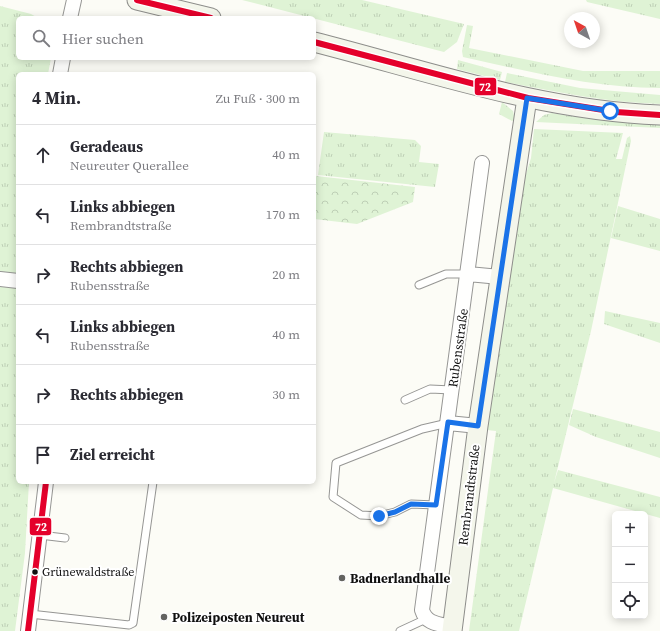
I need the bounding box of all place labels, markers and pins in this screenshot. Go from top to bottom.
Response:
place label: Grünewaldstraße [42,564,134,580]
marker: Grünewaldstraße [30,567,40,577]
place label: Badnerlandhalle [350,570,451,587]
marker: Badnerlandhalle [337,573,347,583]
place label: Polizeiposten Neureut [172,609,305,626]
marker: Polizeiposten Neureut [159,612,169,622]

